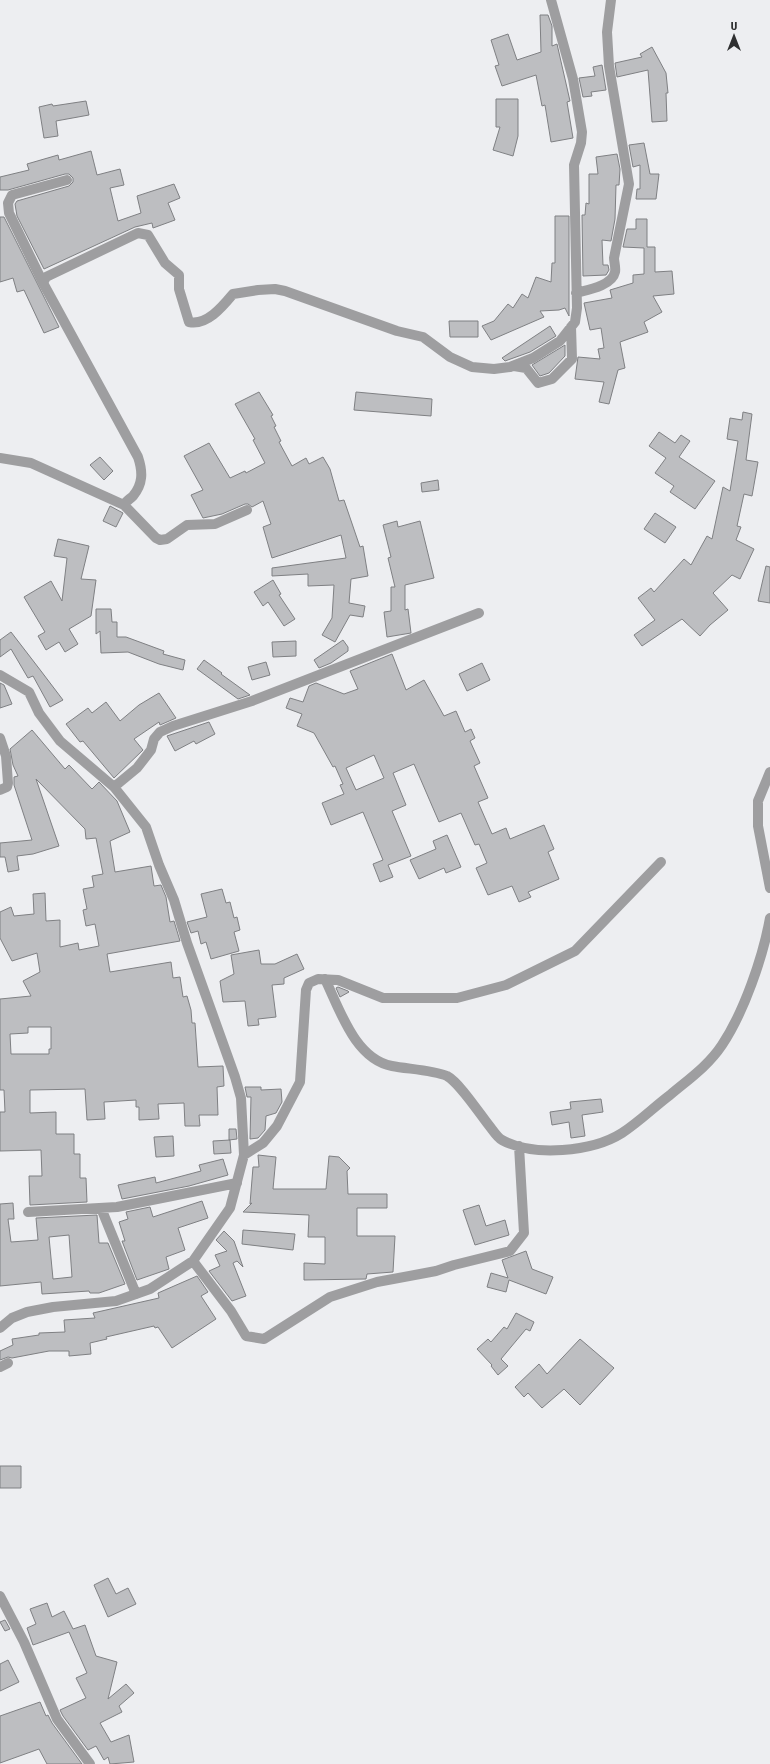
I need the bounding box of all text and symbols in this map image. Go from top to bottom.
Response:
north arrow [714,16,754,56]
text: U [731,20,737,33]

